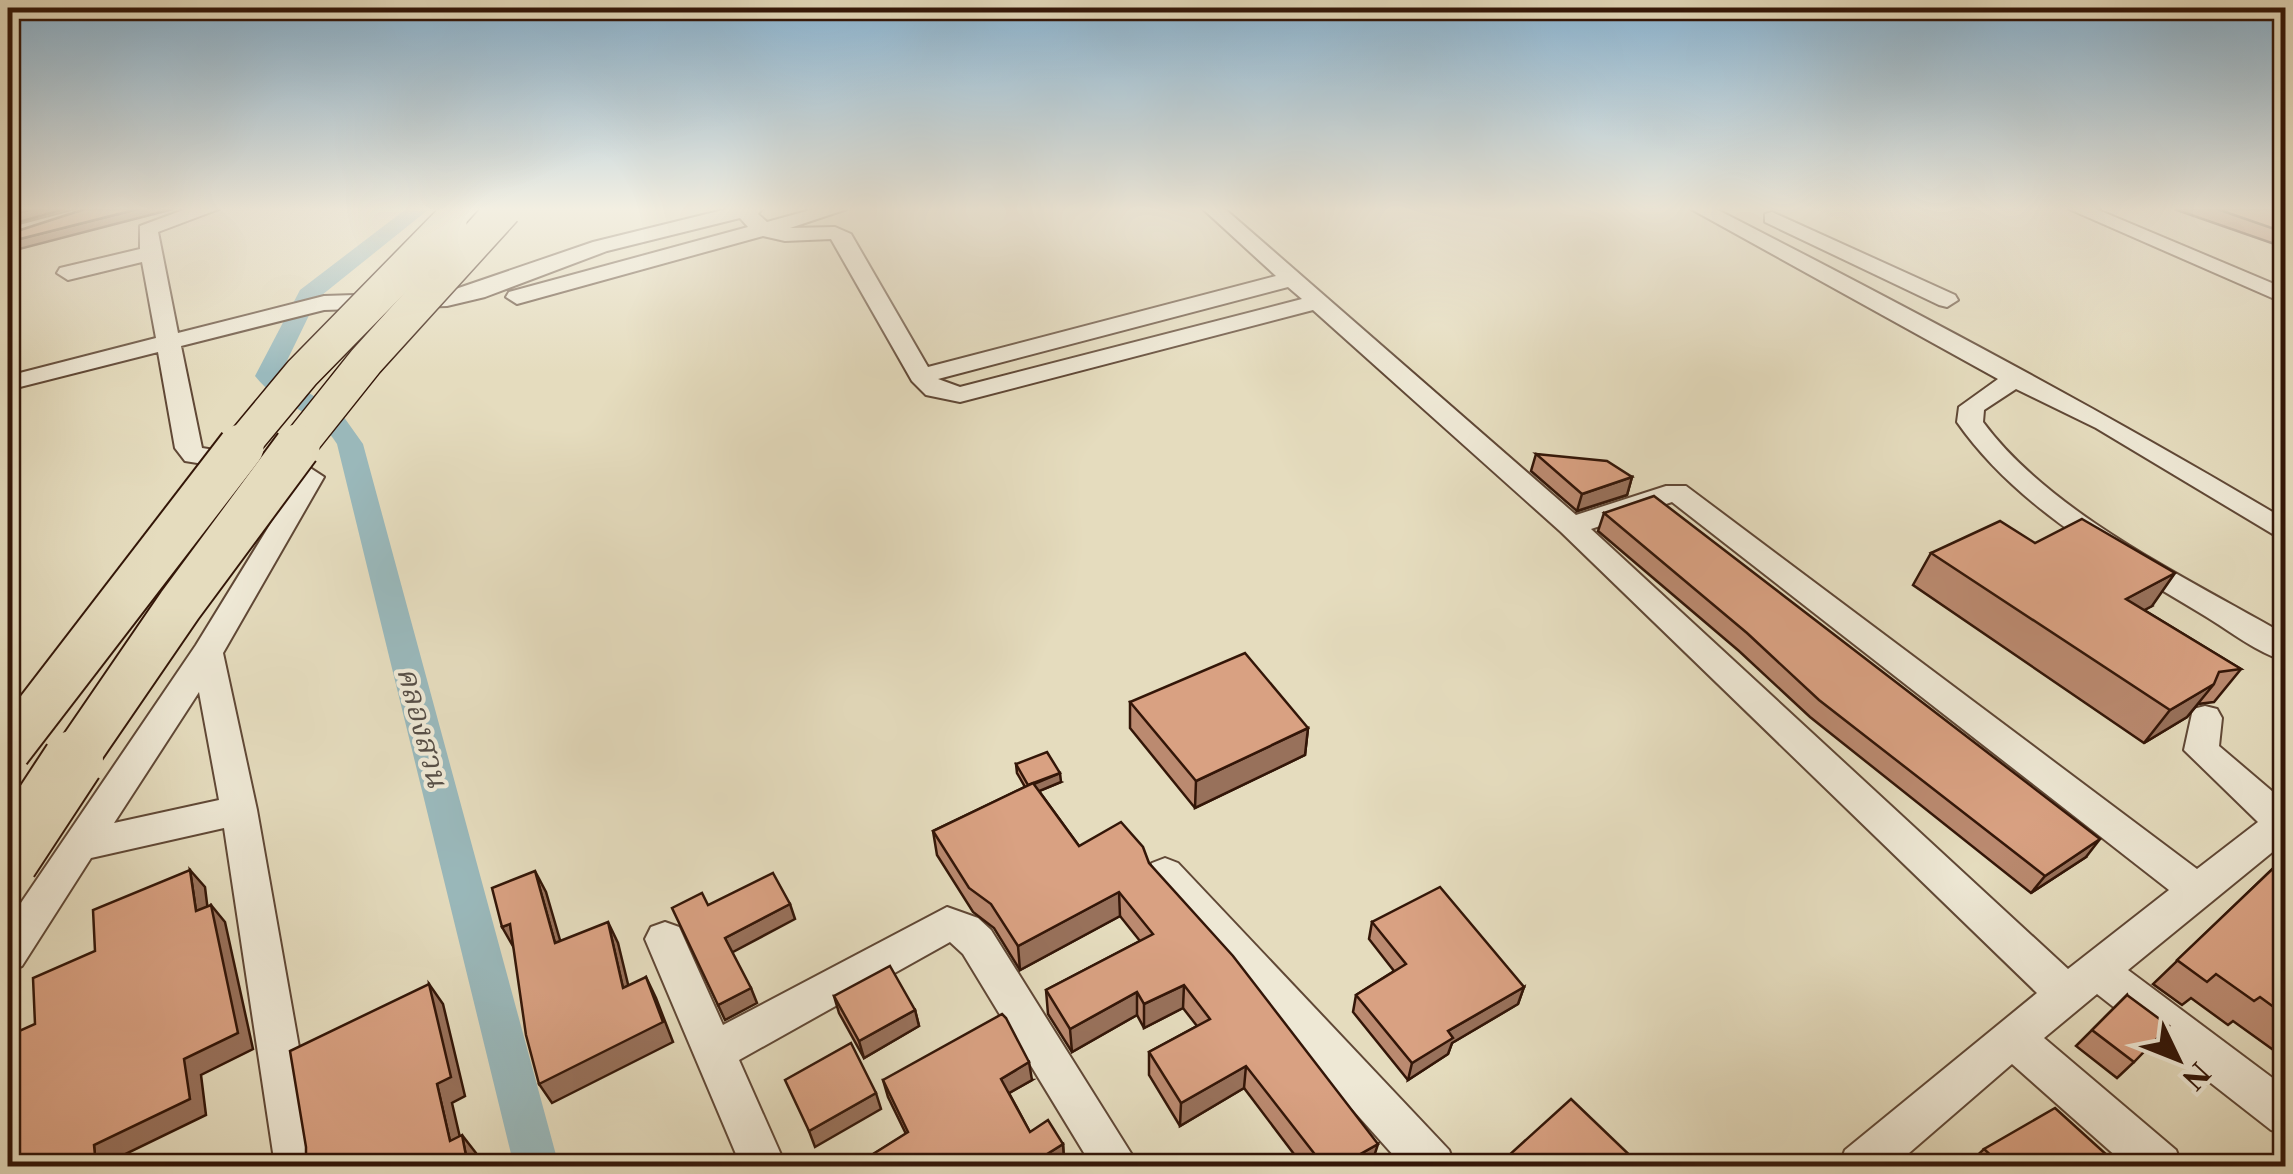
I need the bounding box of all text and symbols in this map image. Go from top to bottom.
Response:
water label: คลองสวน [389,663,457,791]
north arrow [2128,1009,2228,1109]
text: N [2176,1056,2217,1097]

